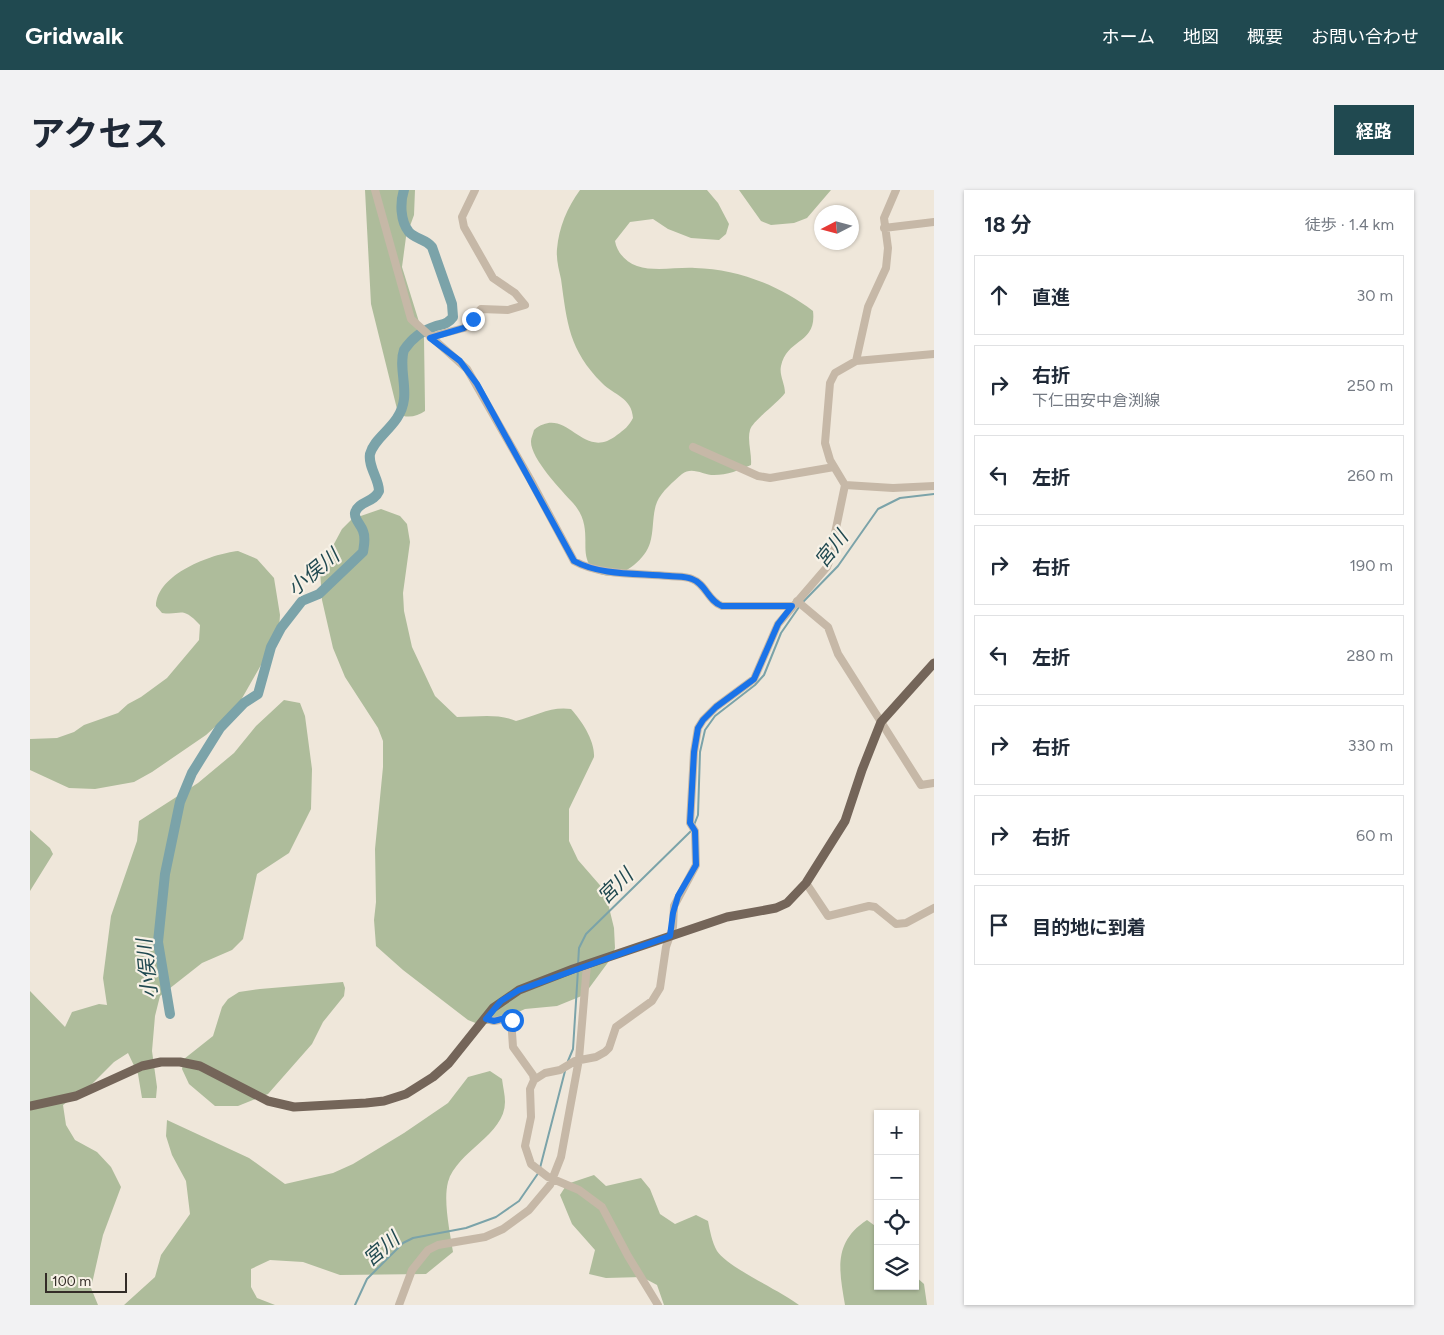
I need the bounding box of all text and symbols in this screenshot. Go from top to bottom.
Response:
text: Gridwalk [25,21,124,50]
text: ホーム [1102,26,1155,48]
text: 地図 [1183,26,1219,48]
text: 概要 [1247,26,1283,48]
text: お問い合わせ [1311,26,1419,48]
button: 経路 [1334,105,1414,155]
text: アクセス [30,113,168,155]
north arrow [814,205,859,250]
text: 18 分 [984,212,1032,237]
text: 徒歩 · 1.4 km [1305,215,1394,234]
icon: ahead [985,281,1013,309]
text: 直進 [1032,286,1070,309]
text: 30 m [1356,286,1393,305]
route end [462,308,485,331]
text: 右折 [1032,364,1070,387]
icon: right [985,371,1013,399]
text: 250 m [1347,376,1393,395]
text: 下仁田安中倉渕線 [1032,391,1160,410]
icon: left [985,461,1013,489]
text: 左折 [1032,466,1070,489]
text: 260 m [1347,466,1393,485]
water label: 宮川 [809,524,854,572]
water label: 小俣川 [282,542,345,600]
icon: right [985,551,1013,579]
text: 右折 [1032,556,1070,579]
text: 190 m [1350,556,1393,575]
icon: left [985,641,1013,669]
text: 左折 [1032,646,1070,669]
text: 280 m [1346,646,1393,665]
icon: right [985,731,1013,759]
text: 右折 [1032,736,1070,759]
text: 330 m [1348,736,1393,755]
icon: right [985,821,1013,849]
text: 右折 [1032,826,1070,849]
text: 60 m [1356,826,1393,845]
water label: 宮川 [592,862,639,909]
icon: arrive [985,911,1013,939]
text: 目的地に到着 [1032,916,1146,939]
water label: 小俣川 [132,936,162,1000]
route start [501,1009,524,1032]
map controls [874,1110,919,1290]
button: + [874,1110,919,1155]
button: − [874,1155,919,1200]
button: locate [874,1200,919,1245]
water label: 宮川 [358,1226,406,1271]
button: layers [874,1245,919,1290]
scale bar [45,1270,128,1293]
text: 100 m [52,1273,91,1290]

